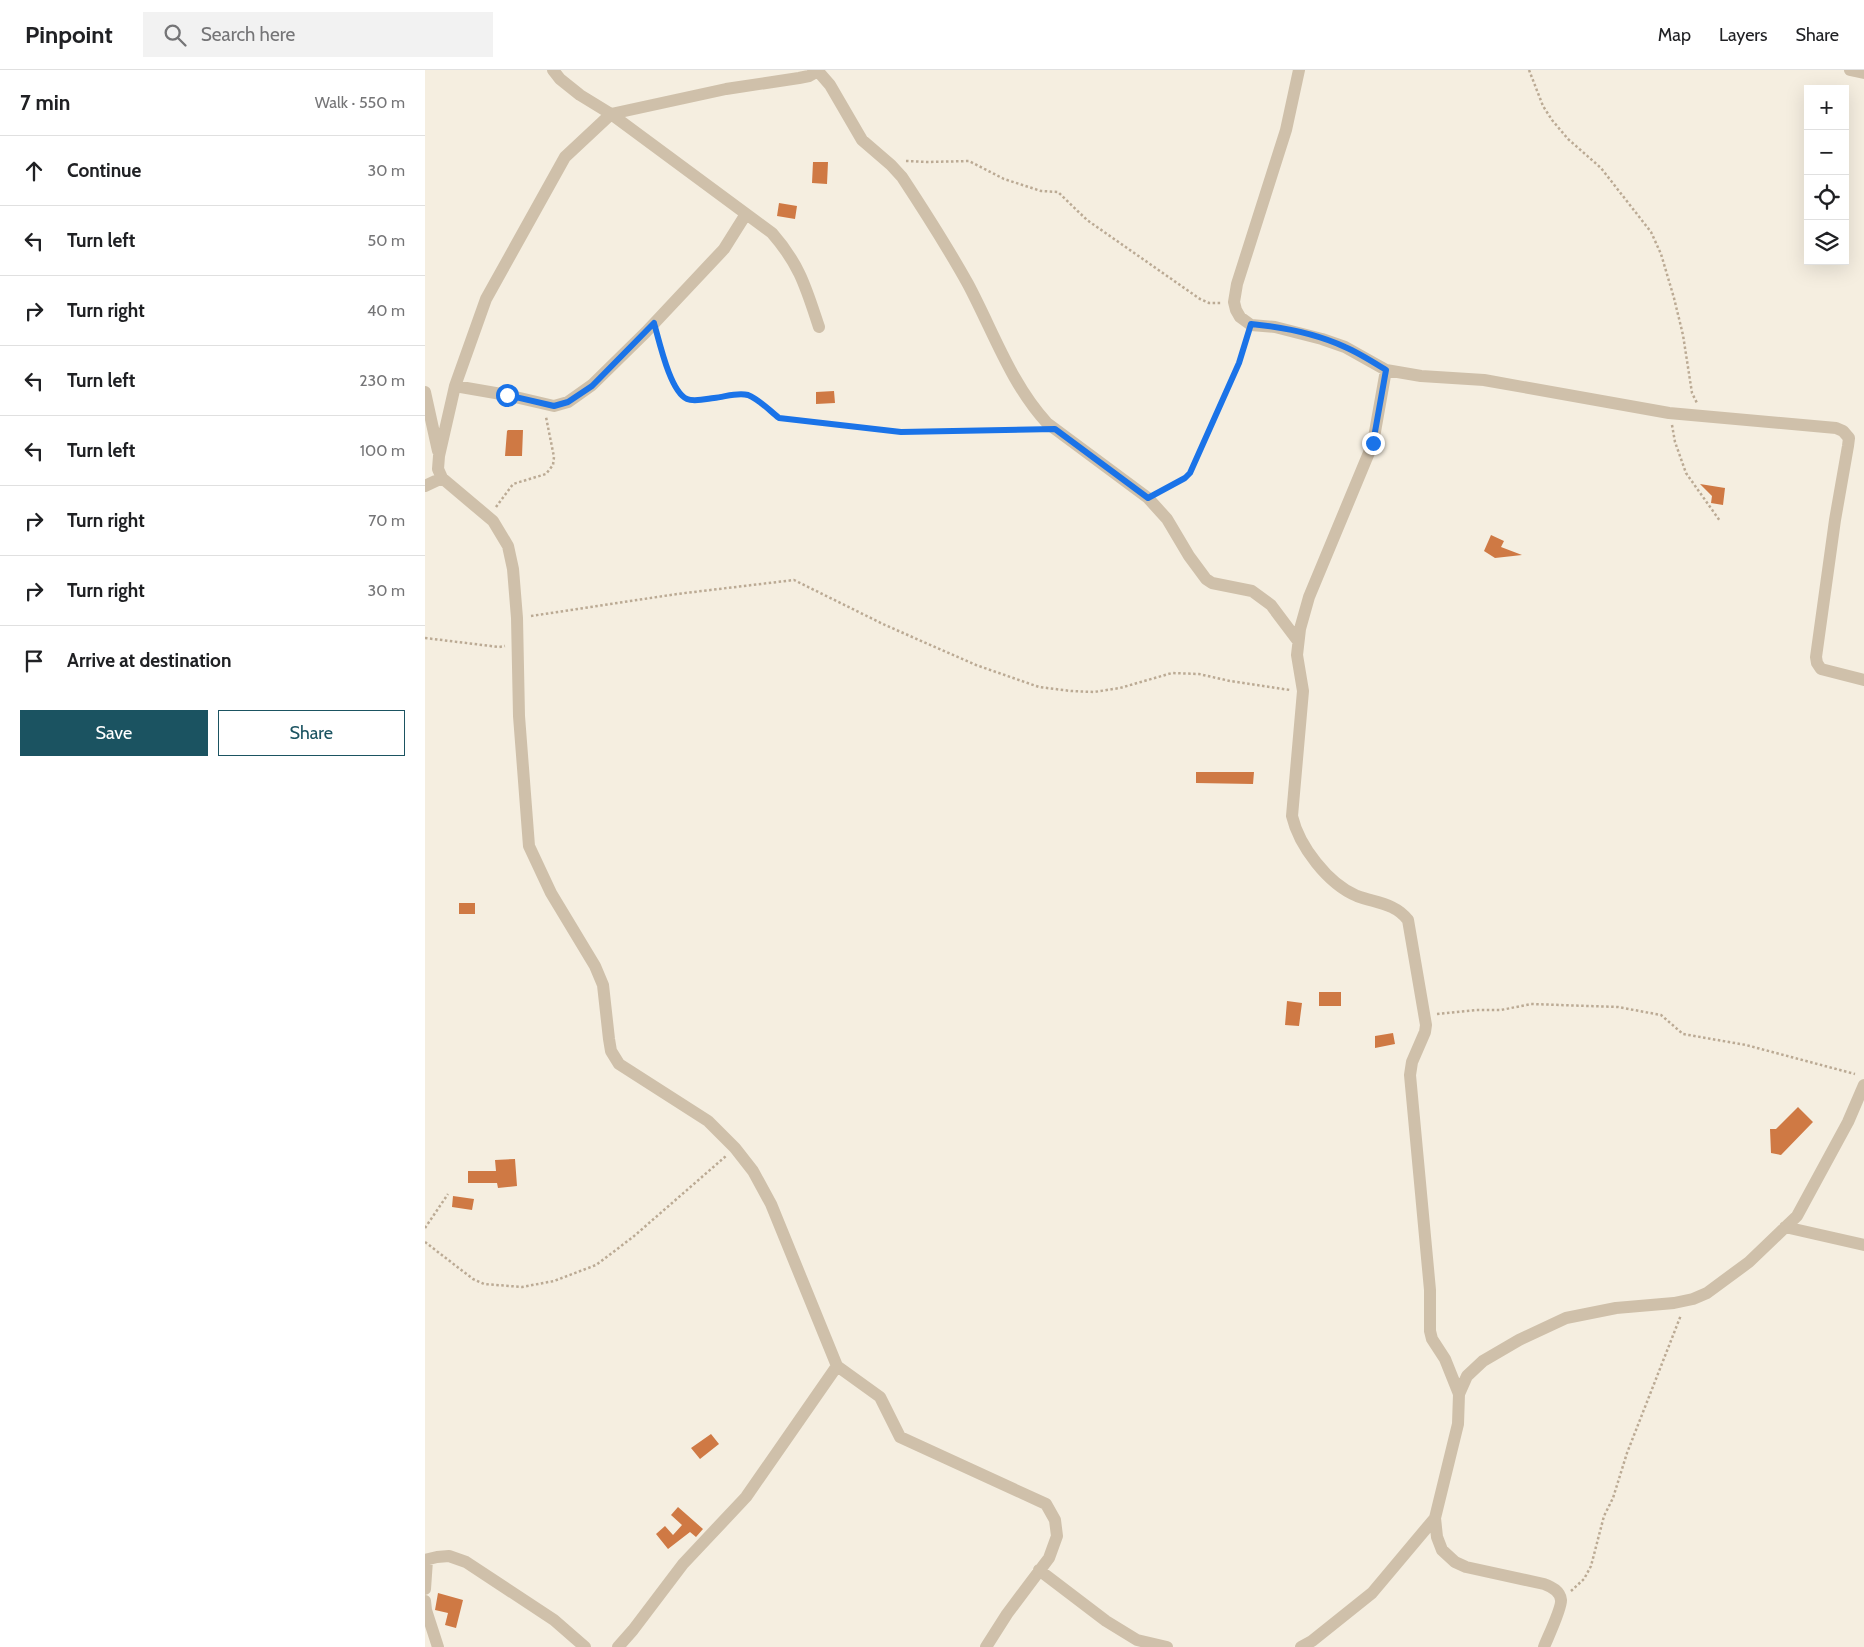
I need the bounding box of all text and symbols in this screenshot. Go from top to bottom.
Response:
search box [143,12,493,57]
text: Pinpoint [25,20,113,49]
icon: search [161,21,189,49]
text: Search here [201,23,295,46]
text: Map [1658,24,1691,46]
text: Layers [1719,24,1768,46]
text: Share [1796,24,1839,46]
map controls [1804,85,1849,265]
button: + [1804,85,1849,130]
text: 7 min [20,90,70,115]
text: Walk · 550 m [315,93,405,112]
button: − [1804,130,1849,175]
icon: ahead [20,157,48,185]
text: Continue [67,159,141,182]
text: 30 m [368,161,405,180]
button: locate [1804,175,1849,220]
button: layers [1804,220,1849,265]
icon: left [20,227,48,255]
text: Turn left [67,229,135,252]
text: 50 m [368,231,405,250]
icon: right [20,297,48,325]
text: Turn right [67,299,145,322]
text: 40 m [367,301,405,320]
icon: left [20,367,48,395]
text: Turn left [67,369,135,392]
text: 230 m [359,371,405,390]
route start [496,384,519,407]
route end [1362,432,1385,455]
icon: left [20,437,48,465]
text: Turn left [67,439,135,462]
text: 100 m [360,441,405,460]
icon: right [20,507,48,535]
text: Turn right [67,509,145,532]
text: 70 m [368,511,405,530]
icon: right [20,577,48,605]
text: Turn right [67,579,145,602]
text: 30 m [368,581,405,600]
icon: arrive [20,647,48,675]
text: Arrive at destination [67,649,231,672]
button: Save [20,710,208,756]
button: Share [218,710,405,756]

